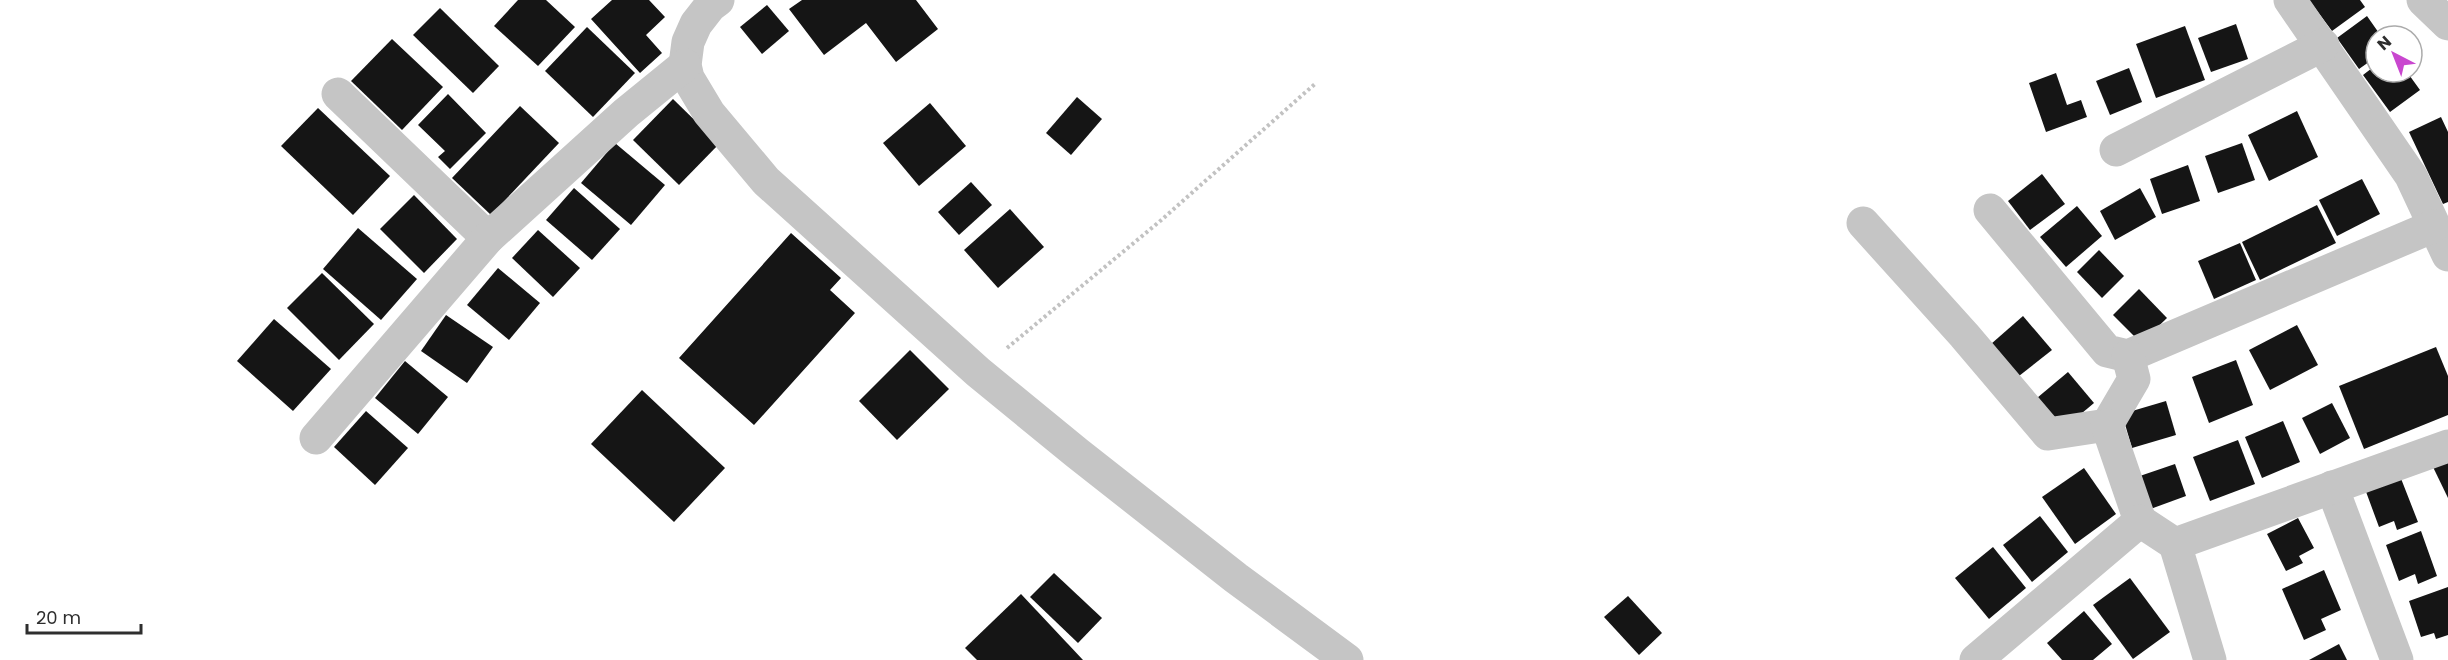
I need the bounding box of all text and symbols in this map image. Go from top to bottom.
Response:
north arrow [2364,24,2424,84]
text: N [2372,31,2396,56]
scale bar [27,597,141,635]
text: 20 m [36,605,81,630]

